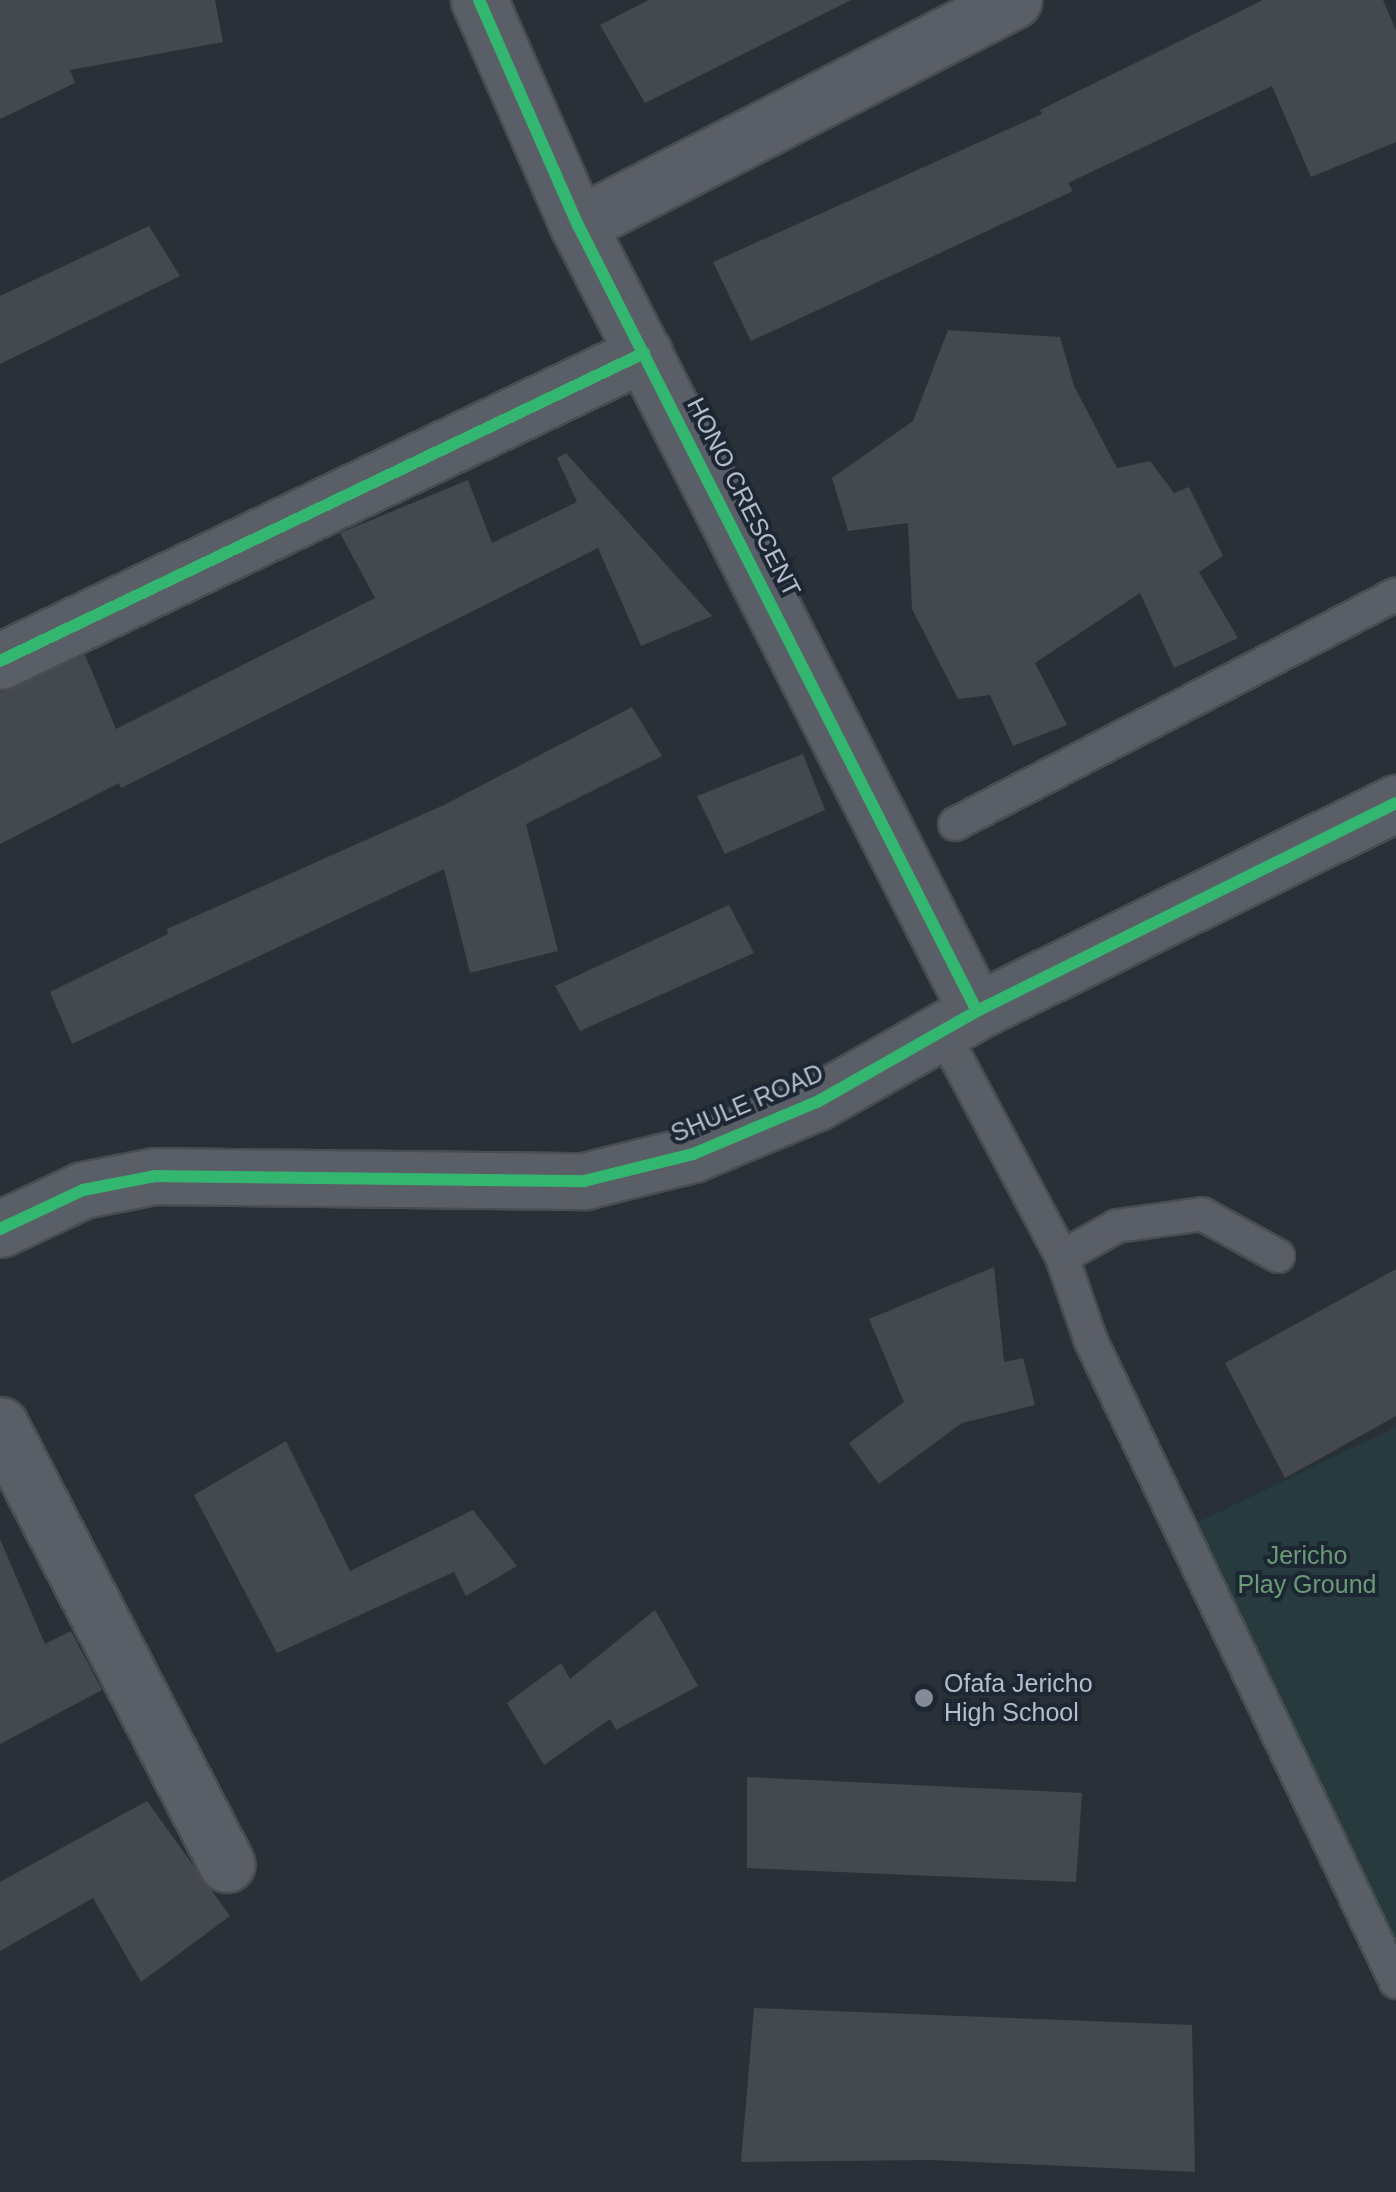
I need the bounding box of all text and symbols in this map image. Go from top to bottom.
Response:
street label: HONO CRESCENT [681,392,807,602]
street label: SHULE ROAD [666,1057,828,1149]
park label: Jericho Play Ground [1238,1541,1376,1600]
place label: Ofafa Jericho High School [944,1669,1093,1728]
marker: Ofafa Jericho High School [913,1687,935,1709]

